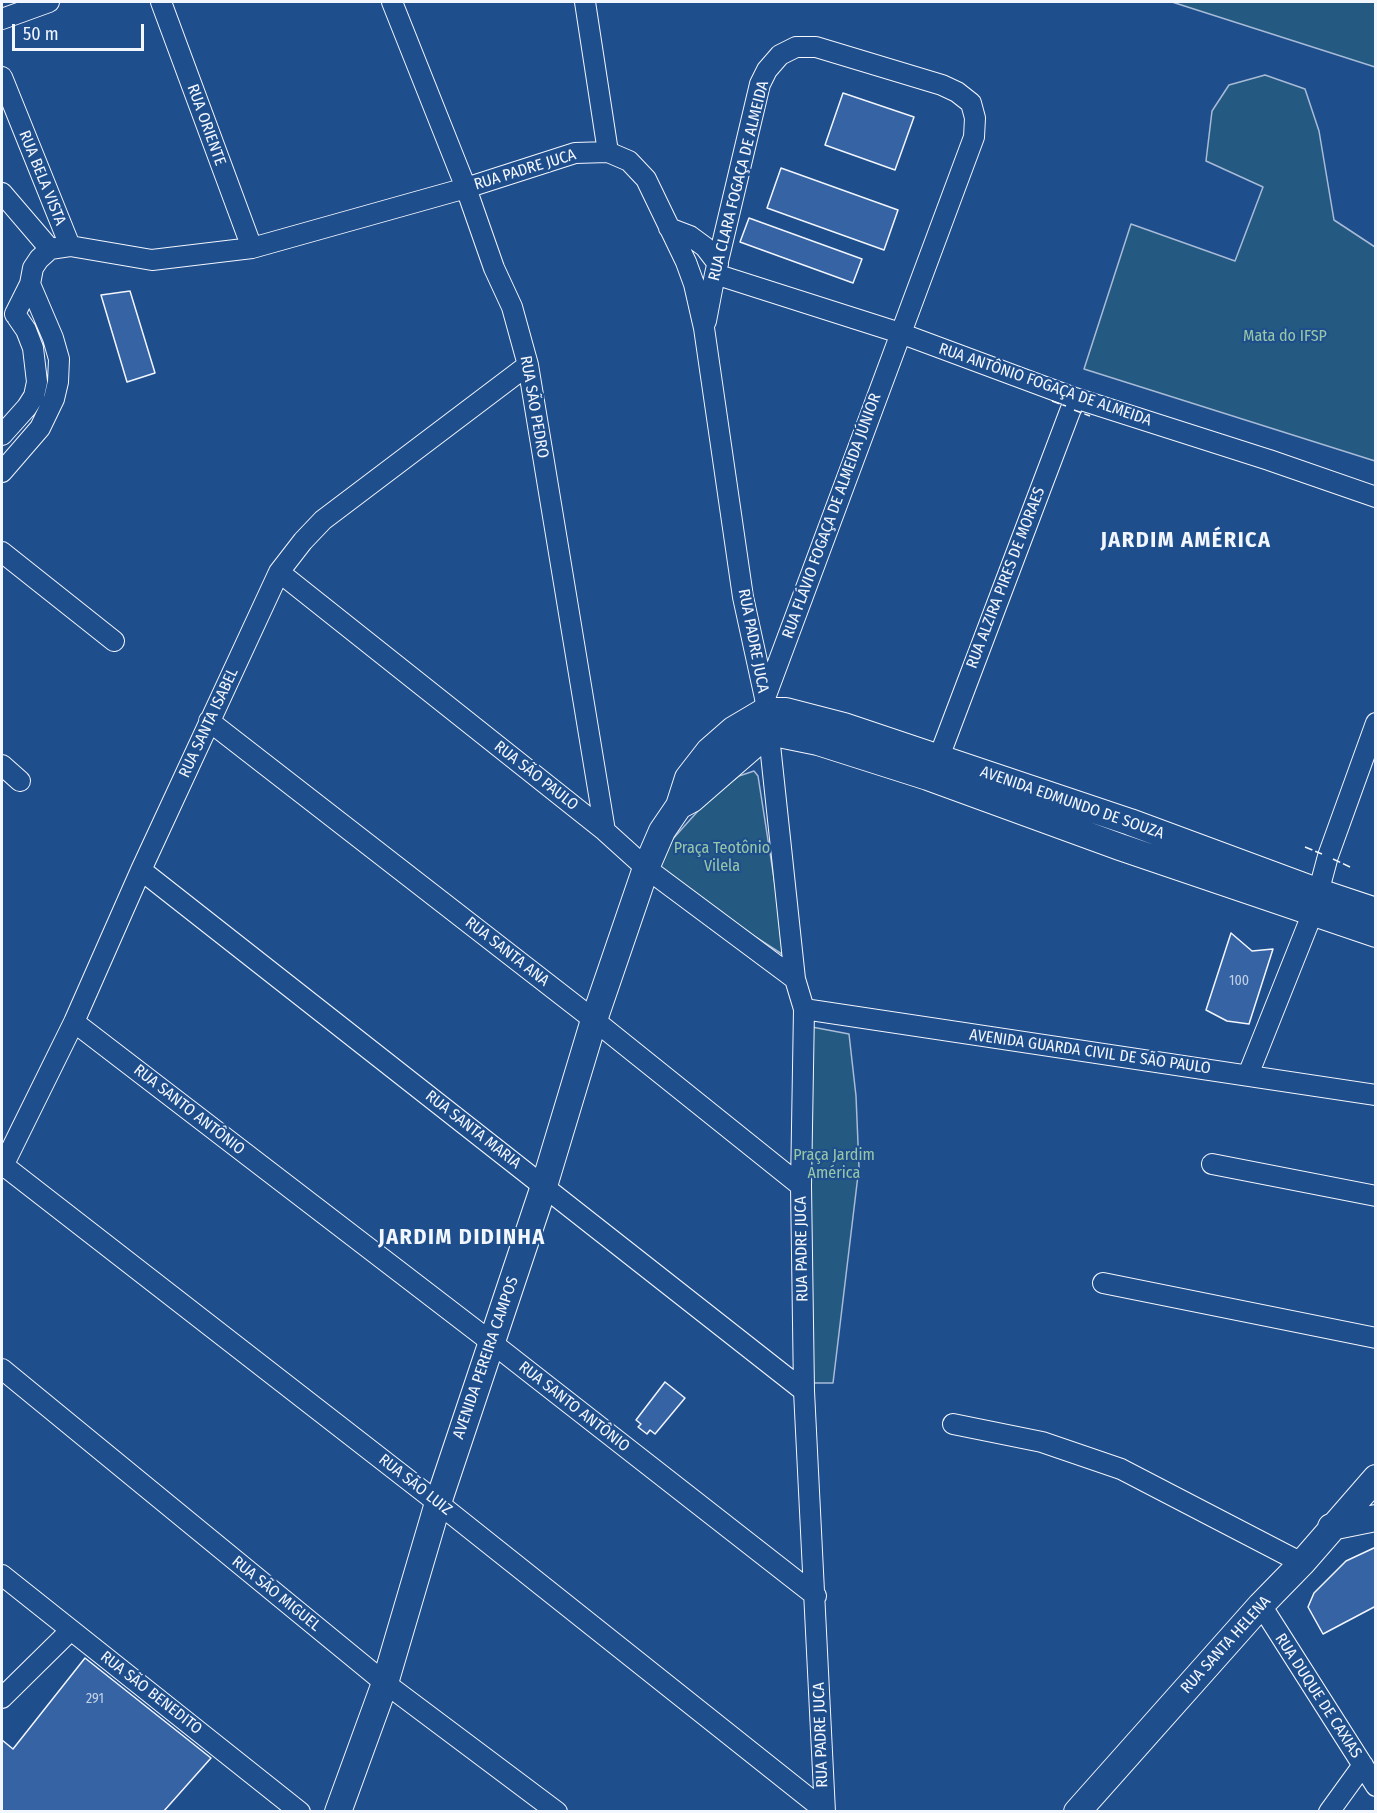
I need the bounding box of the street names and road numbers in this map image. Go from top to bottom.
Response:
street label: RUA CLARA FOGAÇA DE ALMEIDA [705,79,773,283]
street label: RUA ORIENTE [182,82,230,168]
street label: RUA BELA VISTA [14,128,70,228]
street label: RUA PADRE JUCA [472,145,578,195]
street label: RUA ANTÔNIO FOGAÇA DE ALMEIDA [936,339,1154,431]
street label: RUA SÃO PEDRO [516,354,552,460]
street label: RUA FLÁVIO FOGAÇA DE ALMEIDA JÚNIOR [779,391,885,641]
street label: RUA ALZIRA PIRES DE MORAES [963,485,1049,671]
street label: RUA PADRE JUCA [734,587,772,695]
street label: RUA SANTA ISABEL [175,665,243,781]
street label: RUA SÃO PAULO [490,737,582,815]
street label: AVENIDA EDMUNDO DE SOUZA [978,762,1166,844]
street label: RUA SANTA ANA [461,913,553,991]
street label: AVENIDA GUARDA CIVIL DE SÃO PAULO [968,1026,1212,1078]
street label: RUA SANTO ANTÔNIO [130,1061,248,1159]
street label: RUA SANTA MARIA [421,1087,525,1173]
street label: RUA PADRE JUCA [791,1196,813,1302]
street label: AVENIDA PEREIRA CAMPOS [449,1274,523,1442]
street label: RUA SANTO ANTÔNIO [515,1358,633,1456]
street label: RUA SÃO LUIZ [374,1450,456,1520]
street label: RUA SÃO MIGUEL [228,1552,324,1636]
street label: RUA SANTA HELENA [1177,1592,1275,1698]
street label: RUA DUQUE DE CAXIAS [1270,1630,1366,1762]
street label: RUA SÃO BENEDITO [96,1647,206,1739]
street label: RUA PADRE JUCA [810,1682,832,1788]

